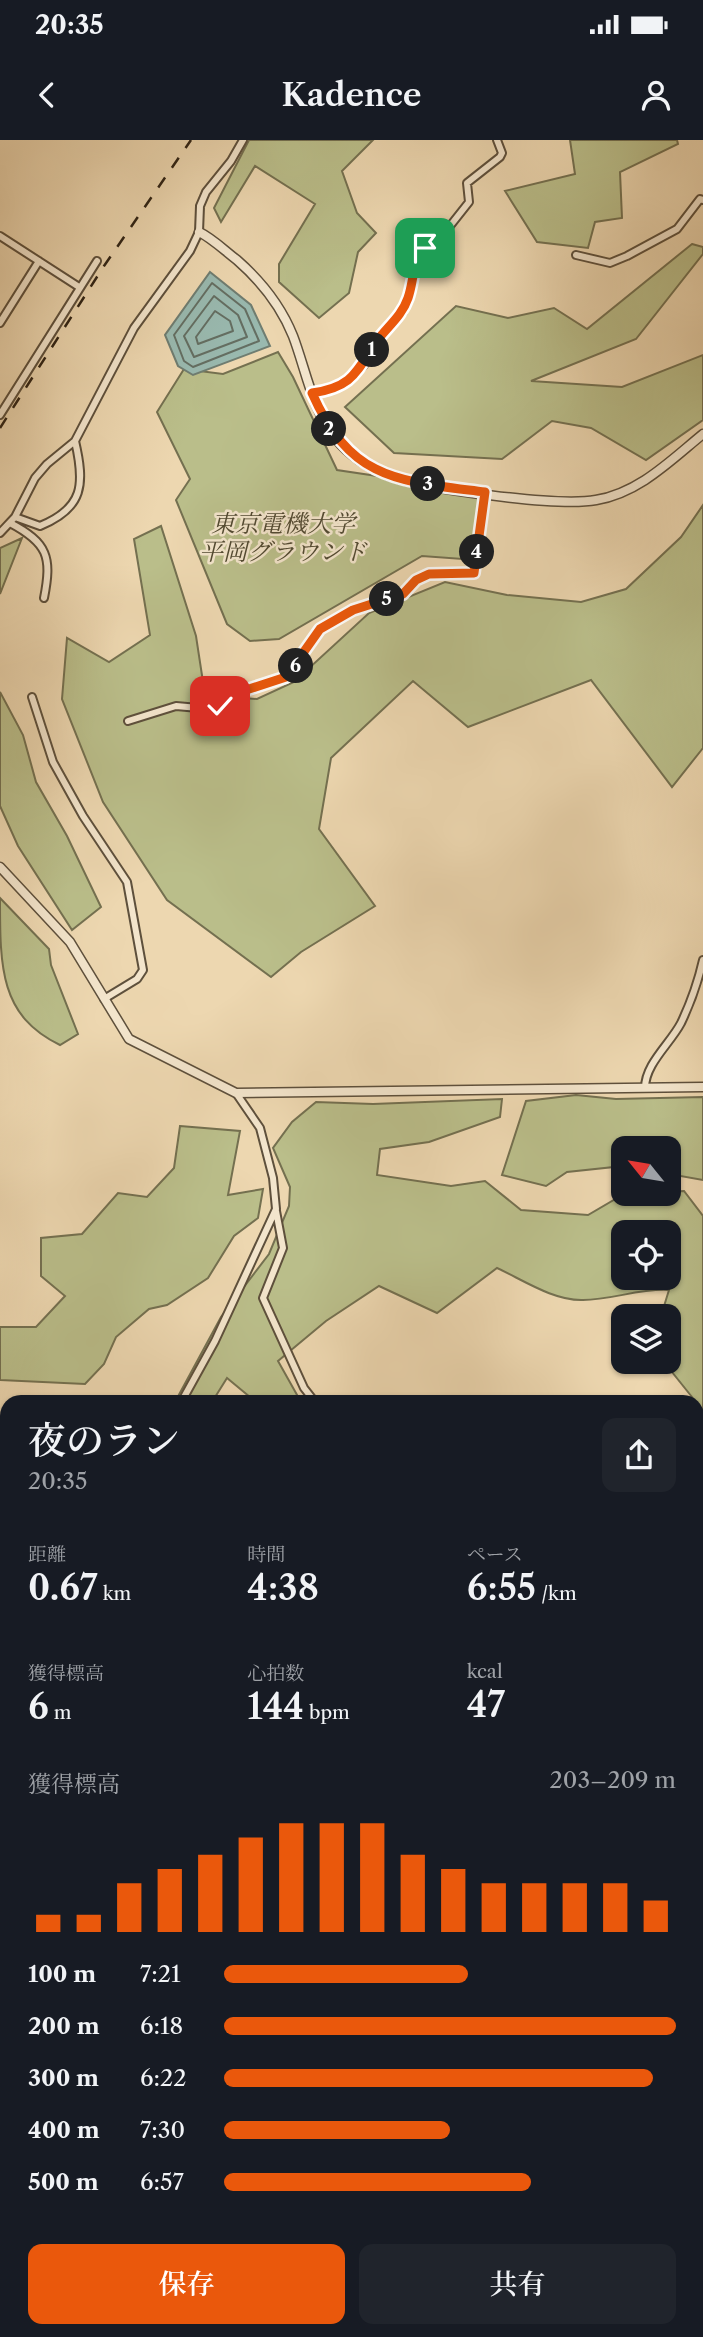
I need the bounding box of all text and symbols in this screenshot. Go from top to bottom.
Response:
text: 20:35 [35,9,104,41]
text: Kadence [281,75,422,114]
icon: back [28,76,66,114]
icon: person [637,76,675,114]
pin [395,218,455,278]
icon: arrive [406,229,444,267]
pin: 1 [354,332,390,368]
text: 1 [367,338,376,361]
pin: 2 [312,412,346,446]
text: 2 [323,417,334,440]
pin: 3 [410,466,446,502]
text: 3 [422,472,433,495]
park label: 東京電機大学 平岡グラウンド [199,509,368,566]
pin: 4 [460,534,494,570]
text: 4 [471,540,482,563]
pin: 5 [370,582,404,616]
text: 5 [381,587,392,610]
pin: 6 [278,648,314,684]
text: 6 [290,654,301,677]
pin [190,676,250,736]
icon: check [201,687,239,725]
north arrow [611,1136,681,1206]
map controls [611,1136,681,1374]
button: locate [611,1220,681,1290]
button: layers [611,1304,681,1374]
text: 夜のラン [28,1417,180,1464]
button: share [602,1418,676,1492]
text: 20:35 [28,1467,87,1495]
text: 距離 [28,1543,66,1566]
text: 時間 [247,1543,285,1566]
text: ペース [467,1543,523,1566]
text: 0.67 [28,1566,98,1609]
text: 4:38 [247,1566,319,1609]
text: 6:55 [467,1566,536,1609]
text: km [98,1582,131,1605]
text: /km [536,1582,577,1605]
text: kcal [467,1660,503,1683]
text: 獲得標高 [28,1662,104,1685]
text: 心拍数 [247,1662,304,1685]
text: 47 [467,1683,505,1726]
text: 6 [28,1685,49,1728]
text: 144 [247,1685,304,1728]
text: m [49,1701,72,1724]
text: bpm [304,1701,350,1724]
text: 203–209 m [550,1766,676,1794]
text: 獲得標高 [28,1770,120,1798]
text: 100 m [28,1960,96,1988]
text: 7:21 [140,1960,181,1988]
text: 200 m [28,2012,100,2040]
text: 6:18 [140,2012,183,2040]
text: 300 m [28,2064,99,2092]
text: 6:22 [140,2064,186,2092]
text: 400 m [28,2116,100,2144]
text: 7:30 [140,2116,185,2144]
text: 500 m [28,2168,99,2196]
text: 6:57 [140,2168,184,2196]
button: 保存 [28,2244,345,2324]
button: 共有 [359,2244,676,2324]

